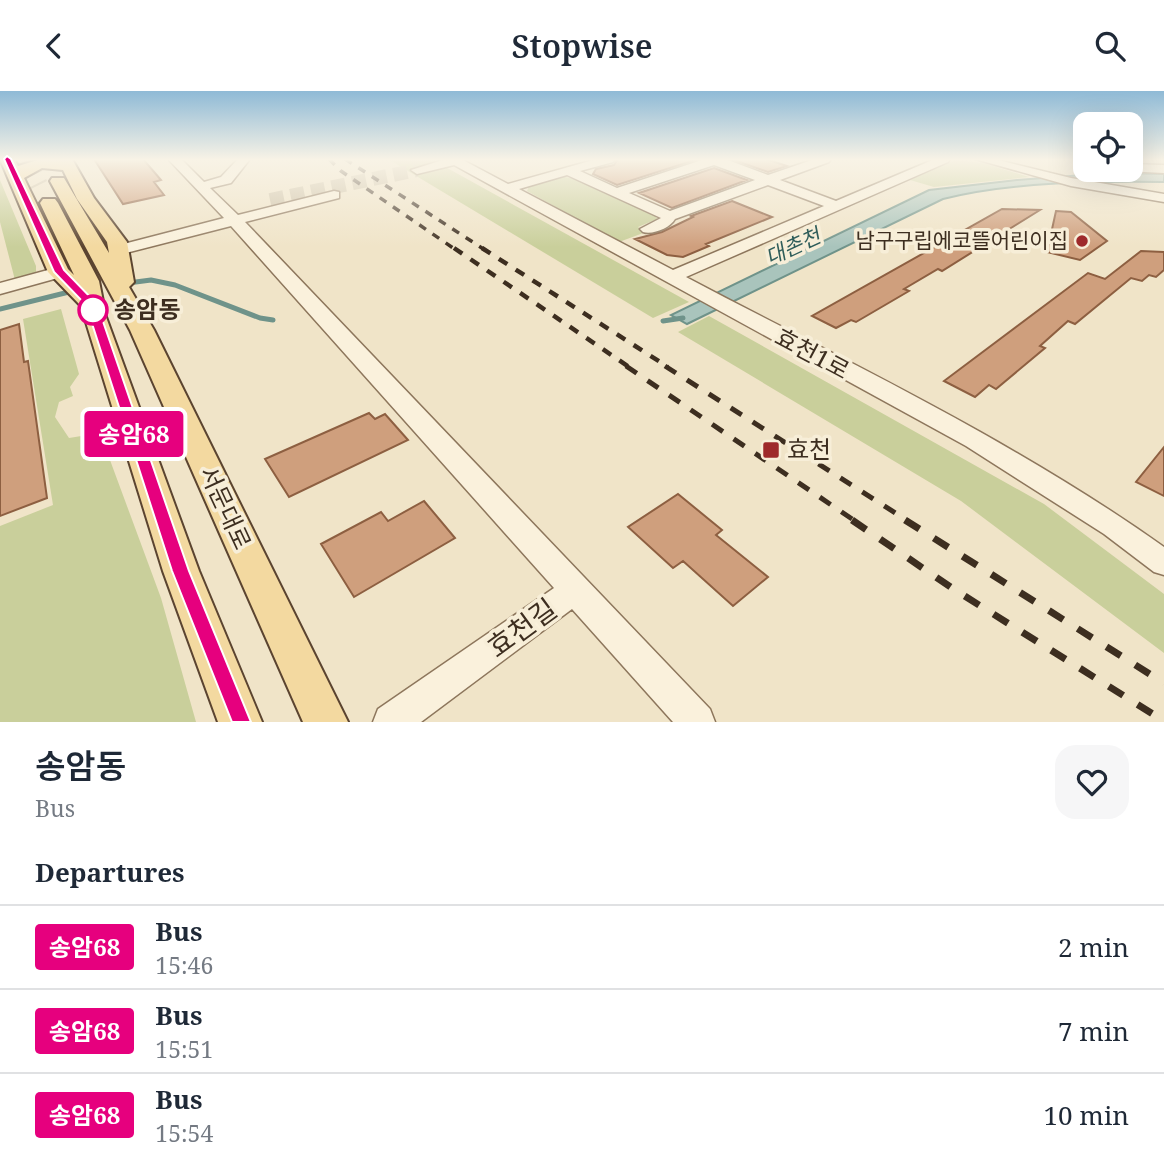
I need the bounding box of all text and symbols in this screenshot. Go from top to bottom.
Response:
text: Stopwise [511,24,653,67]
icon: back [35,27,73,65]
icon: search [1091,27,1129,65]
map controls [1073,112,1143,182]
button: locate [1073,112,1143,182]
water label: 대촌천 [760,220,827,271]
place label: 남구구립에코뜰어린이집 [855,226,1068,254]
marker: 남구구립에코뜰어린이집 [1074,233,1090,249]
place label: 송암동 [114,292,180,325]
marker: 송암동 [78,295,108,325]
street label: 효천1로 [770,319,856,386]
line badge: 송암68 [85,411,183,457]
text: 송암68 [98,417,170,450]
place label: 효천 [787,432,831,465]
marker: 효천 [761,440,781,460]
street label: 서문대로 [193,460,260,554]
street label: 효천길 [479,589,564,665]
text: 송암동 [35,743,126,788]
button: heart [1055,745,1129,819]
text: Bus [35,792,75,824]
text: Departures [35,854,185,890]
text: Bus [155,913,203,949]
text: 2 min [1058,929,1129,965]
text: 송암68 [49,930,120,963]
text: 15:46 [155,949,213,981]
text: Bus [155,997,203,1033]
text: 7 min [1058,1013,1129,1049]
text: 송암68 [49,1014,120,1047]
text: 15:51 [155,1033,213,1065]
text: Bus [155,1081,203,1117]
text: 10 min [1044,1097,1129,1133]
text: 송암68 [49,1098,120,1131]
text: 15:54 [155,1117,213,1149]

